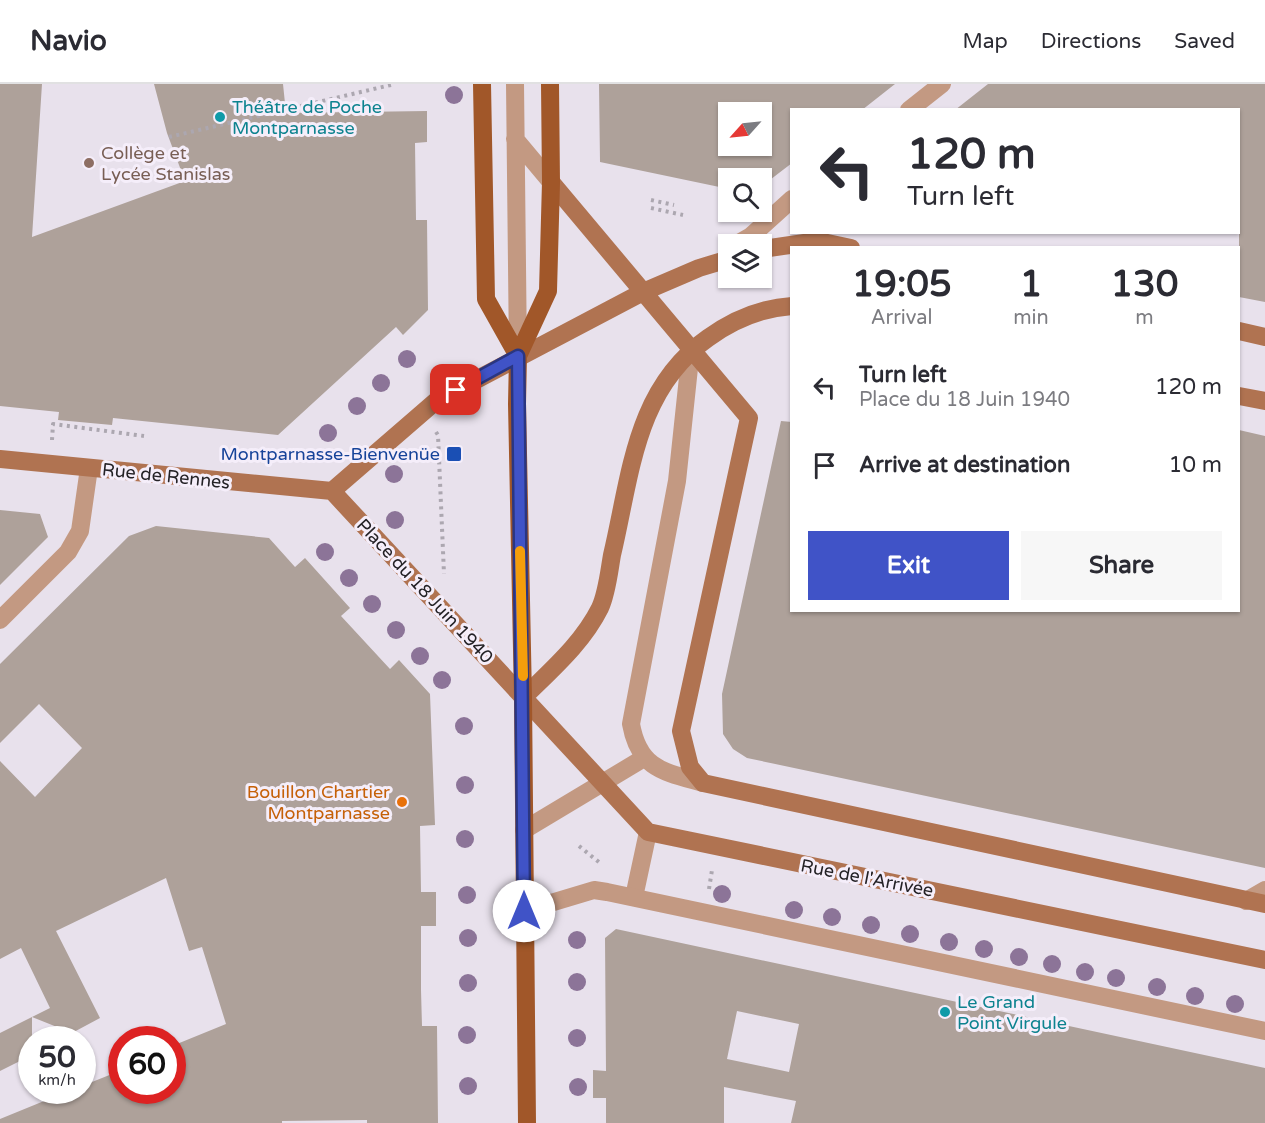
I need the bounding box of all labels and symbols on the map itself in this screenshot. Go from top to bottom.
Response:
place label: Théâtre de Poche Montparnasse [232,96,382,139]
north arrow [718,102,772,156]
marker: Théâtre de Poche Montparnasse [213,110,227,124]
place label: Collège et Lycée Stanislas [101,142,231,185]
marker: Collège et Lycée Stanislas [82,156,96,170]
pin [430,364,481,415]
place label: Montparnasse-Bienvenüe [221,443,440,465]
marker: Montparnasse-Bienvenüe [445,445,463,463]
street label: Rue de Rennes [101,458,231,494]
street label: Place du 18 Juin 1940 [352,514,498,668]
place label: Bouillon Chartier Montparnasse [247,781,390,824]
marker: Bouillon Chartier Montparnasse [395,795,409,809]
street label: Rue de l'Arrivée [799,854,935,902]
position arrow [492,879,556,943]
place label: Le Grand Point Virgule [957,991,1067,1034]
marker: Le Grand Point Virgule [938,1005,952,1019]
speed limit sign: 60 [108,1026,186,1104]

